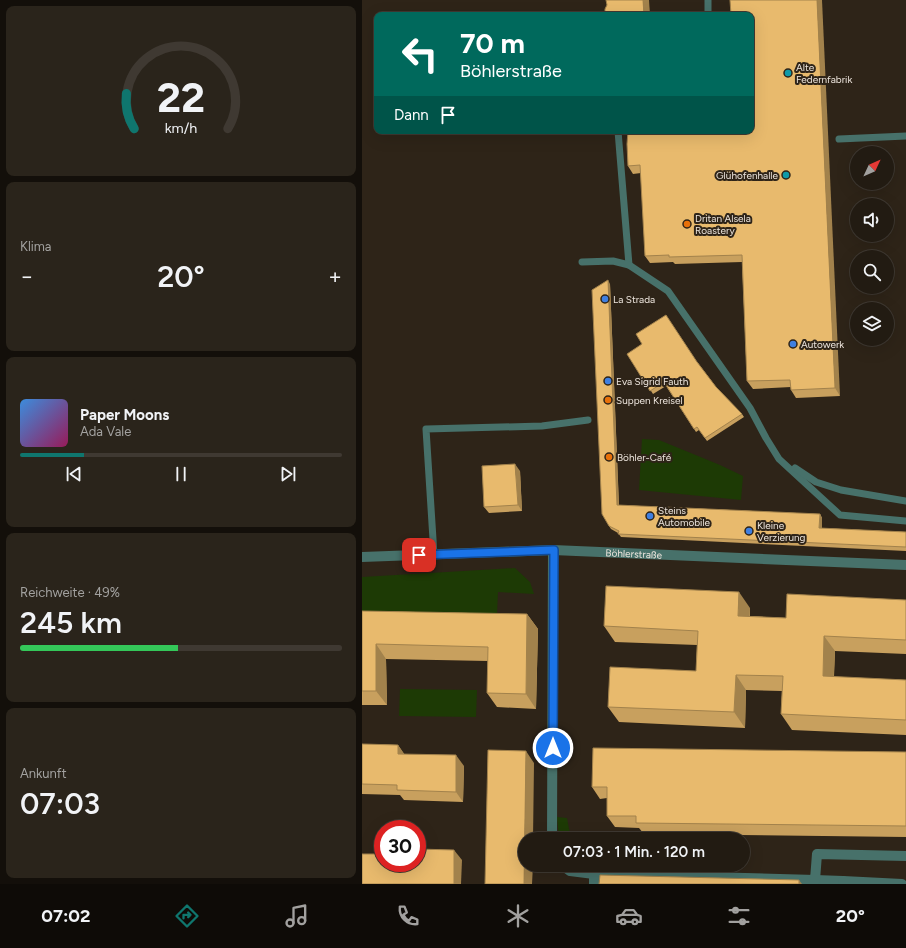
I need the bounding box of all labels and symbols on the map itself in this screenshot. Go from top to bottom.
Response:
place label: Alte Federnfabrik [796,61,852,86]
marker: Alte Federnfabrik [783,68,793,78]
north arrow [850,146,894,190]
place label: Glühofenhalle [716,169,779,182]
marker: Glühofenhalle [781,170,791,180]
place label: Dritan Alsela Roastery [695,212,751,237]
marker: Dritan Alsela Roastery [682,219,692,229]
place label: La Strada [613,293,655,306]
marker: La Strada [600,294,610,304]
place label: Autowerk [801,338,844,351]
marker: Autowerk [788,339,798,349]
place label: Eva Sigrid Fauth [616,375,689,388]
marker: Eva Sigrid Fauth [603,376,613,386]
place label: Suppen Kreisel [616,394,683,407]
marker: Suppen Kreisel [603,395,613,405]
place label: Böhler-Café [617,451,672,464]
marker: Böhler-Café [604,452,614,462]
place label: Steins Automobile [658,504,711,529]
marker: Steins Automobile [645,511,655,521]
place label: Kleine Verzierung [757,519,806,544]
marker: Kleine Verzierung [744,526,754,536]
pin [402,538,436,572]
street label: Böhlerstraße [605,546,663,562]
position arrow [532,727,574,769]
speed limit sign: 30 [374,820,426,872]

